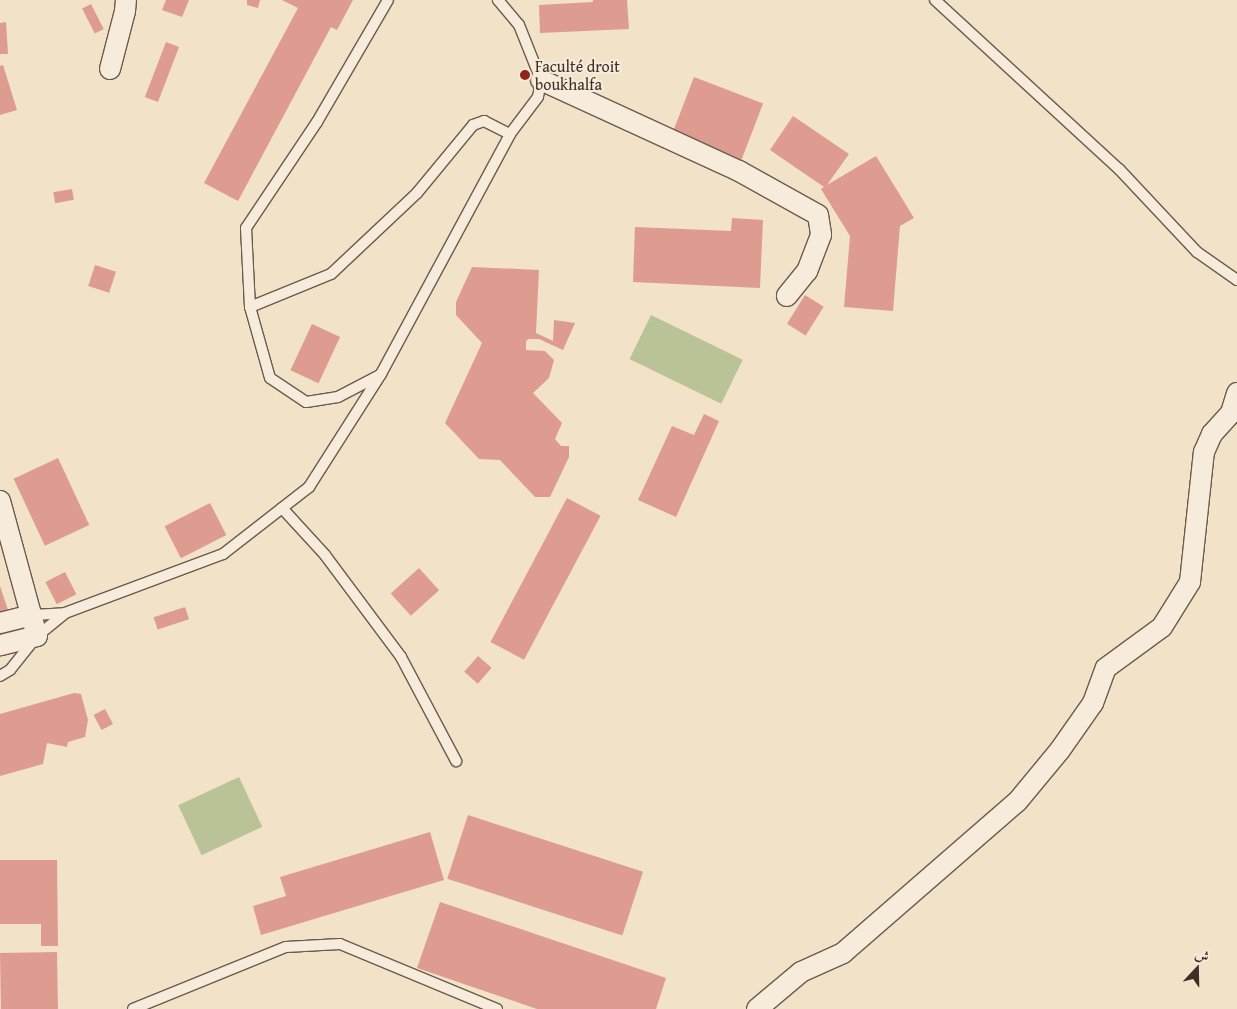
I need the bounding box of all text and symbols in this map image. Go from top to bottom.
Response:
place label: Faculté droit boukhalfa [535,56,620,94]
marker: Faculté droit boukhalfa [519,69,531,81]
text: ش [1192,943,1212,967]
north arrow [1172,944,1222,994]

